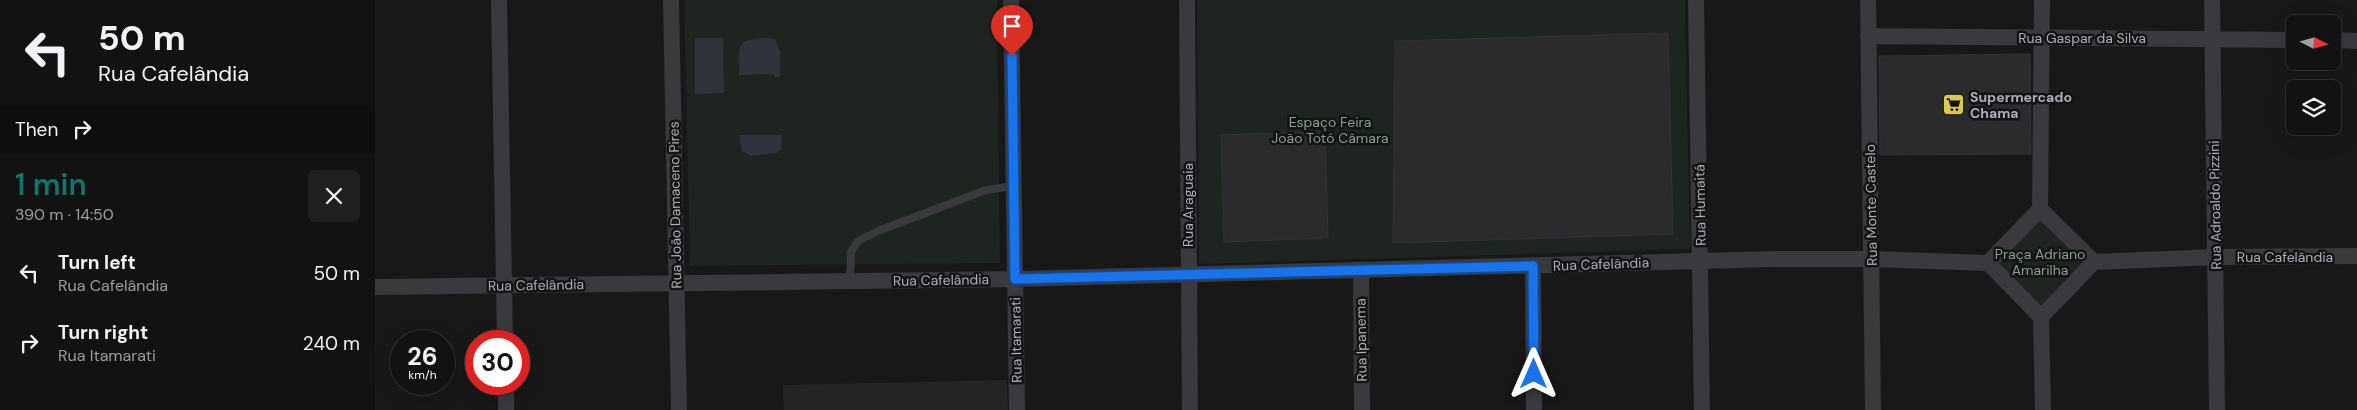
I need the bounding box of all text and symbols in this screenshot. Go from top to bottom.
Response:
pin [991,5,1033,56]
icon: arrive [998,12,1026,40]
text: 50 m [98,15,186,61]
north arrow [2286,15,2341,70]
map controls [2286,15,2341,135]
icon: left [15,20,80,85]
street label: Rua Gaspar da Silva [2018,29,2146,47]
text: Rua Cafelândia [98,59,249,88]
button: layers [2286,80,2341,135]
place label: Supermercado Chama [1970,88,2072,122]
supermarket icon: Supermercado Chama [1942,93,1966,117]
park label: Espaço Feira João Totó Câmara [1271,113,1389,147]
icon: right [68,115,96,143]
text: Then [15,117,58,142]
street label: Rua João Damaceno Pires [665,121,685,289]
street label: Rua Adroaldo Pizzini [2205,140,2225,270]
street label: Rua Monte Castelo [1861,144,1881,266]
street label: Rua Araguaia [1179,163,1197,247]
street label: Rua Humaitá [1690,164,1710,246]
text: 1 min [15,165,87,204]
button: close [308,170,360,222]
text: 390 m · 14:50 [15,204,114,225]
park label: Praça Adriano Amarilha [1995,245,2085,279]
street label: Rua Cafelândia [2237,248,2333,266]
text: Turn left [58,250,136,275]
street label: Rua Cafelândia [1553,253,1649,275]
icon: left [15,259,43,287]
text: 50 m [313,261,360,286]
street label: Rua Cafelândia [893,270,989,290]
text: Rua Cafelândia [58,275,168,296]
street label: Rua Cafelândia [488,275,584,295]
street label: Rua Itamarati [1006,297,1026,383]
street label: Rua Ipanema [1351,298,1371,382]
text: Turn right [58,320,148,345]
icon: right [15,329,43,357]
speed limit sign: 30 [465,330,530,395]
text: 240 m [303,331,360,356]
text: 26 [407,340,438,373]
text: Rua Itamarati [58,345,156,366]
position arrow [1507,347,1559,399]
text: km/h [408,367,437,383]

